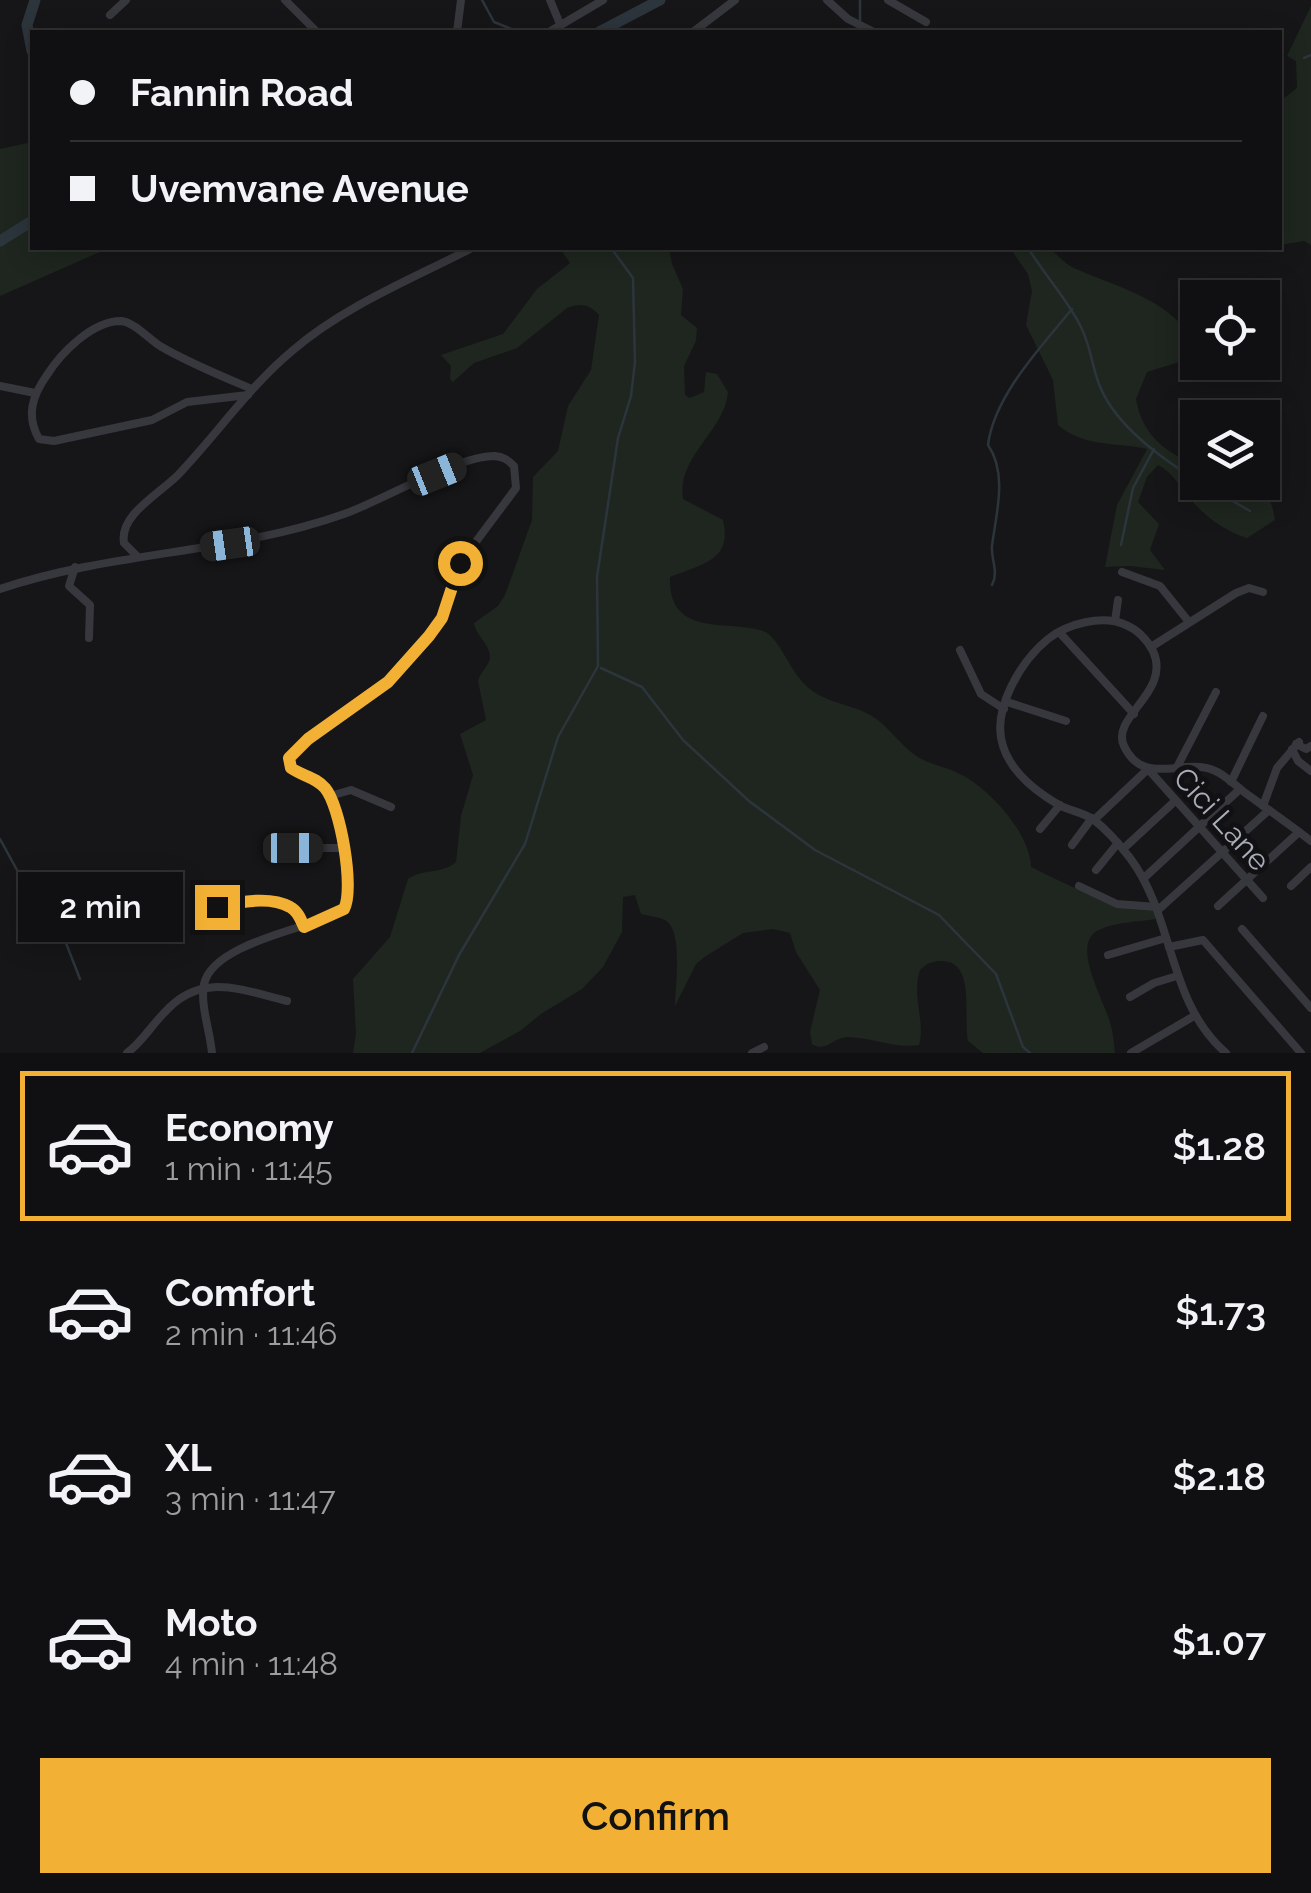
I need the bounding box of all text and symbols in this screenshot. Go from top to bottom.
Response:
text: Fannin Road [130,70,354,115]
text: Uvemvane Avenue [130,166,469,211]
map controls [1180,280,1280,500]
button: locate [1180,280,1280,380]
button: layers [1180,400,1280,500]
car [404,449,470,499]
car [198,525,262,563]
route start [438,541,483,586]
street label: Cici Lane [1167,760,1277,878]
car [263,833,323,863]
callout: 2 min [17,872,182,942]
route end [195,885,240,930]
text: 2 min [60,888,141,925]
icon: car [45,1101,135,1191]
text: Economy [165,1105,334,1150]
text: $1.28 [1172,1124,1266,1169]
text: 1 min · 11:45 [165,1150,333,1187]
icon: car [45,1266,135,1356]
text: Comfort [165,1270,315,1315]
text: $1.73 [1175,1289,1266,1334]
text: 2 min · 11:46 [165,1315,337,1352]
icon: car [45,1431,135,1521]
text: XL [165,1435,212,1480]
text: $2.18 [1172,1454,1266,1499]
text: 3 min · 11:47 [165,1480,336,1517]
icon: car [45,1596,135,1686]
text: Moto [165,1600,258,1645]
text: $1.07 [1172,1619,1266,1664]
text: 4 min · 11:48 [165,1645,338,1682]
button: Confirm [40,1758,1271,1873]

